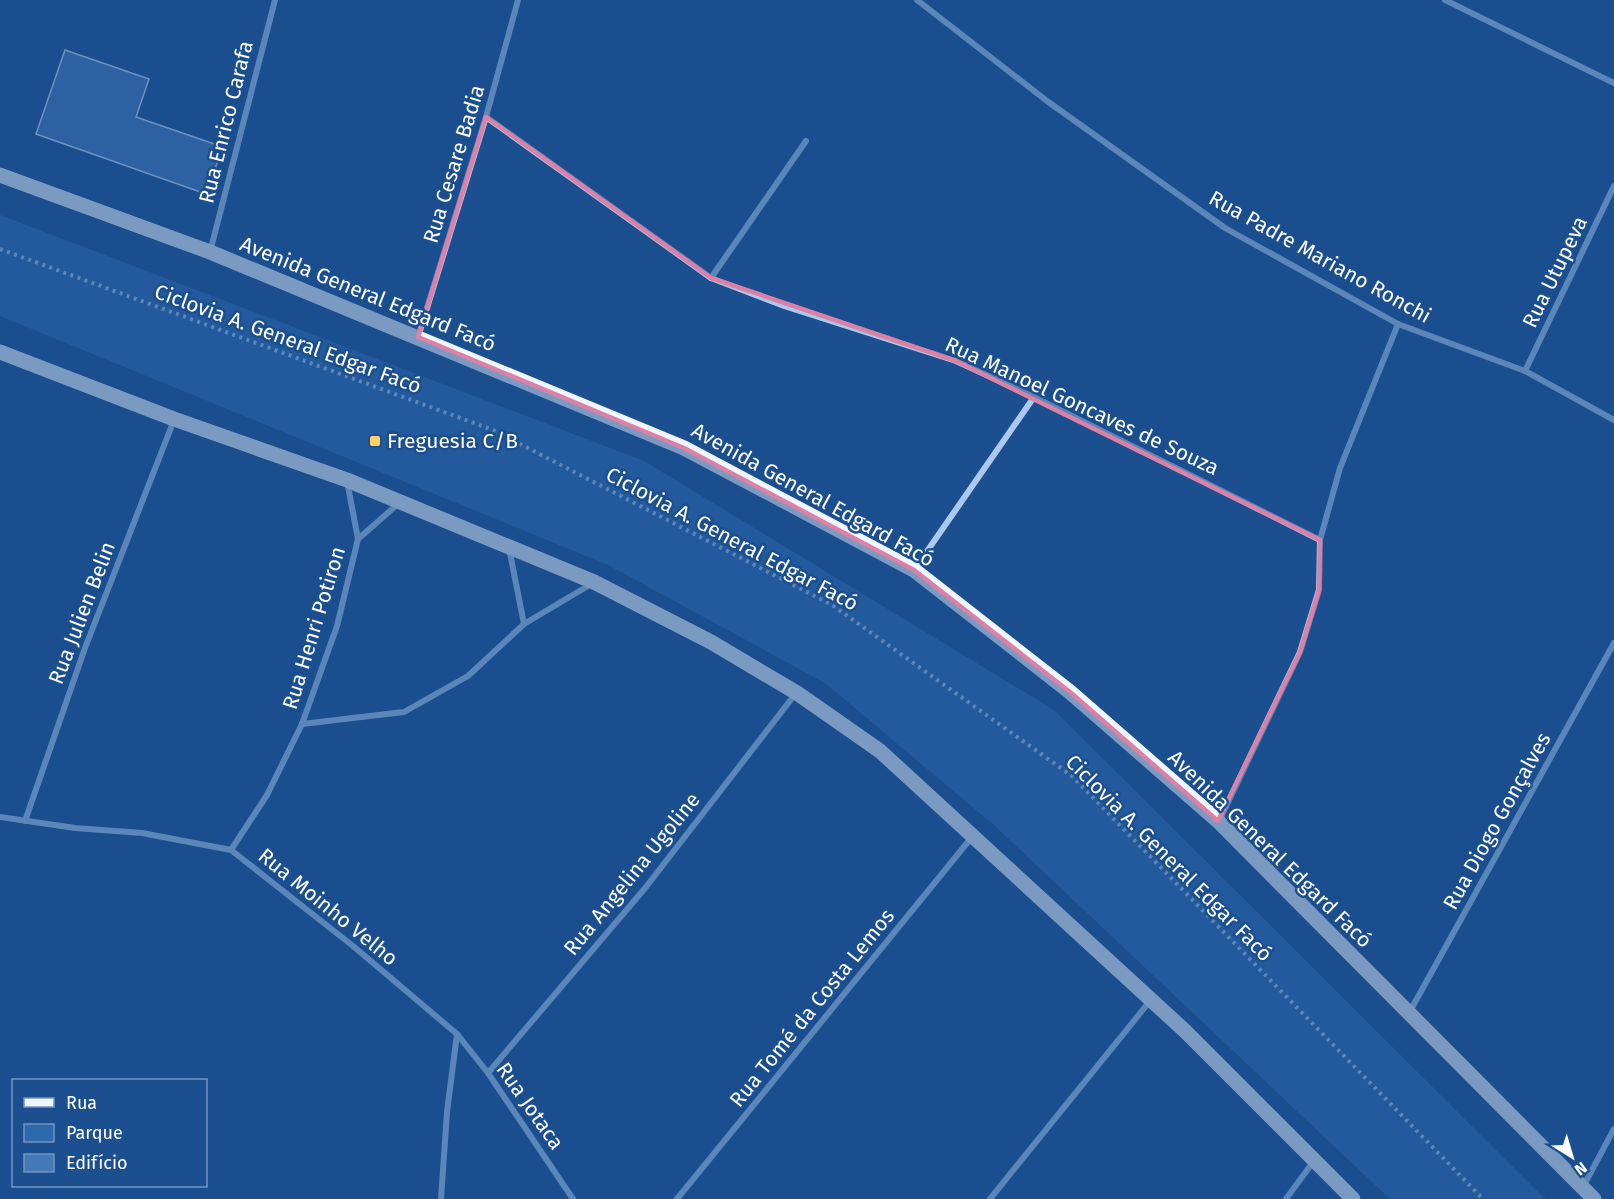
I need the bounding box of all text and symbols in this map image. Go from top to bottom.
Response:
street label: Rua Enrico Carafa [193,38,259,206]
street label: Rua Cesare Badia [418,82,490,246]
street label: Rua Padre Mariano Ronchi [1204,185,1436,329]
street label: Rua Utupeva [1517,212,1593,332]
street label: Avenida General Edgard Facó [236,231,500,357]
street label: Ciclovia A. General Edgar Facó [151,279,425,399]
street label: Rua Manoel Goncaves de Souza [941,331,1223,481]
street label: Avenida General Edgard Facó [687,417,939,573]
place label: Freguesia C/B [387,428,518,454]
marker: Freguesia C/B [368,434,382,448]
street label: Ciclovia A. General Edgar Facó [601,461,863,617]
street label: Rua Julien Belin [43,538,121,688]
street label: Rua Henri Potiron [277,543,351,713]
street label: Rua Diogo Gonçalves [1438,728,1557,914]
street label: Avenida General Edgard Facó [1163,745,1377,953]
street label: Ciclovia A. General Edgar Facó [1060,749,1278,967]
street label: Rua Angelina Ugoline [558,787,706,961]
street label: Rua Moinho Velho [253,843,403,971]
street label: Rua Tomé da Costa Lemos [724,903,900,1112]
street label: Rua Jotaca [490,1057,570,1155]
legend [12,1079,207,1187]
text: Rua [66,1092,97,1114]
text: Parque [66,1122,123,1144]
north arrow [1542,1127,1602,1187]
text: Edifício [66,1152,128,1174]
text: N [1571,1158,1591,1179]

